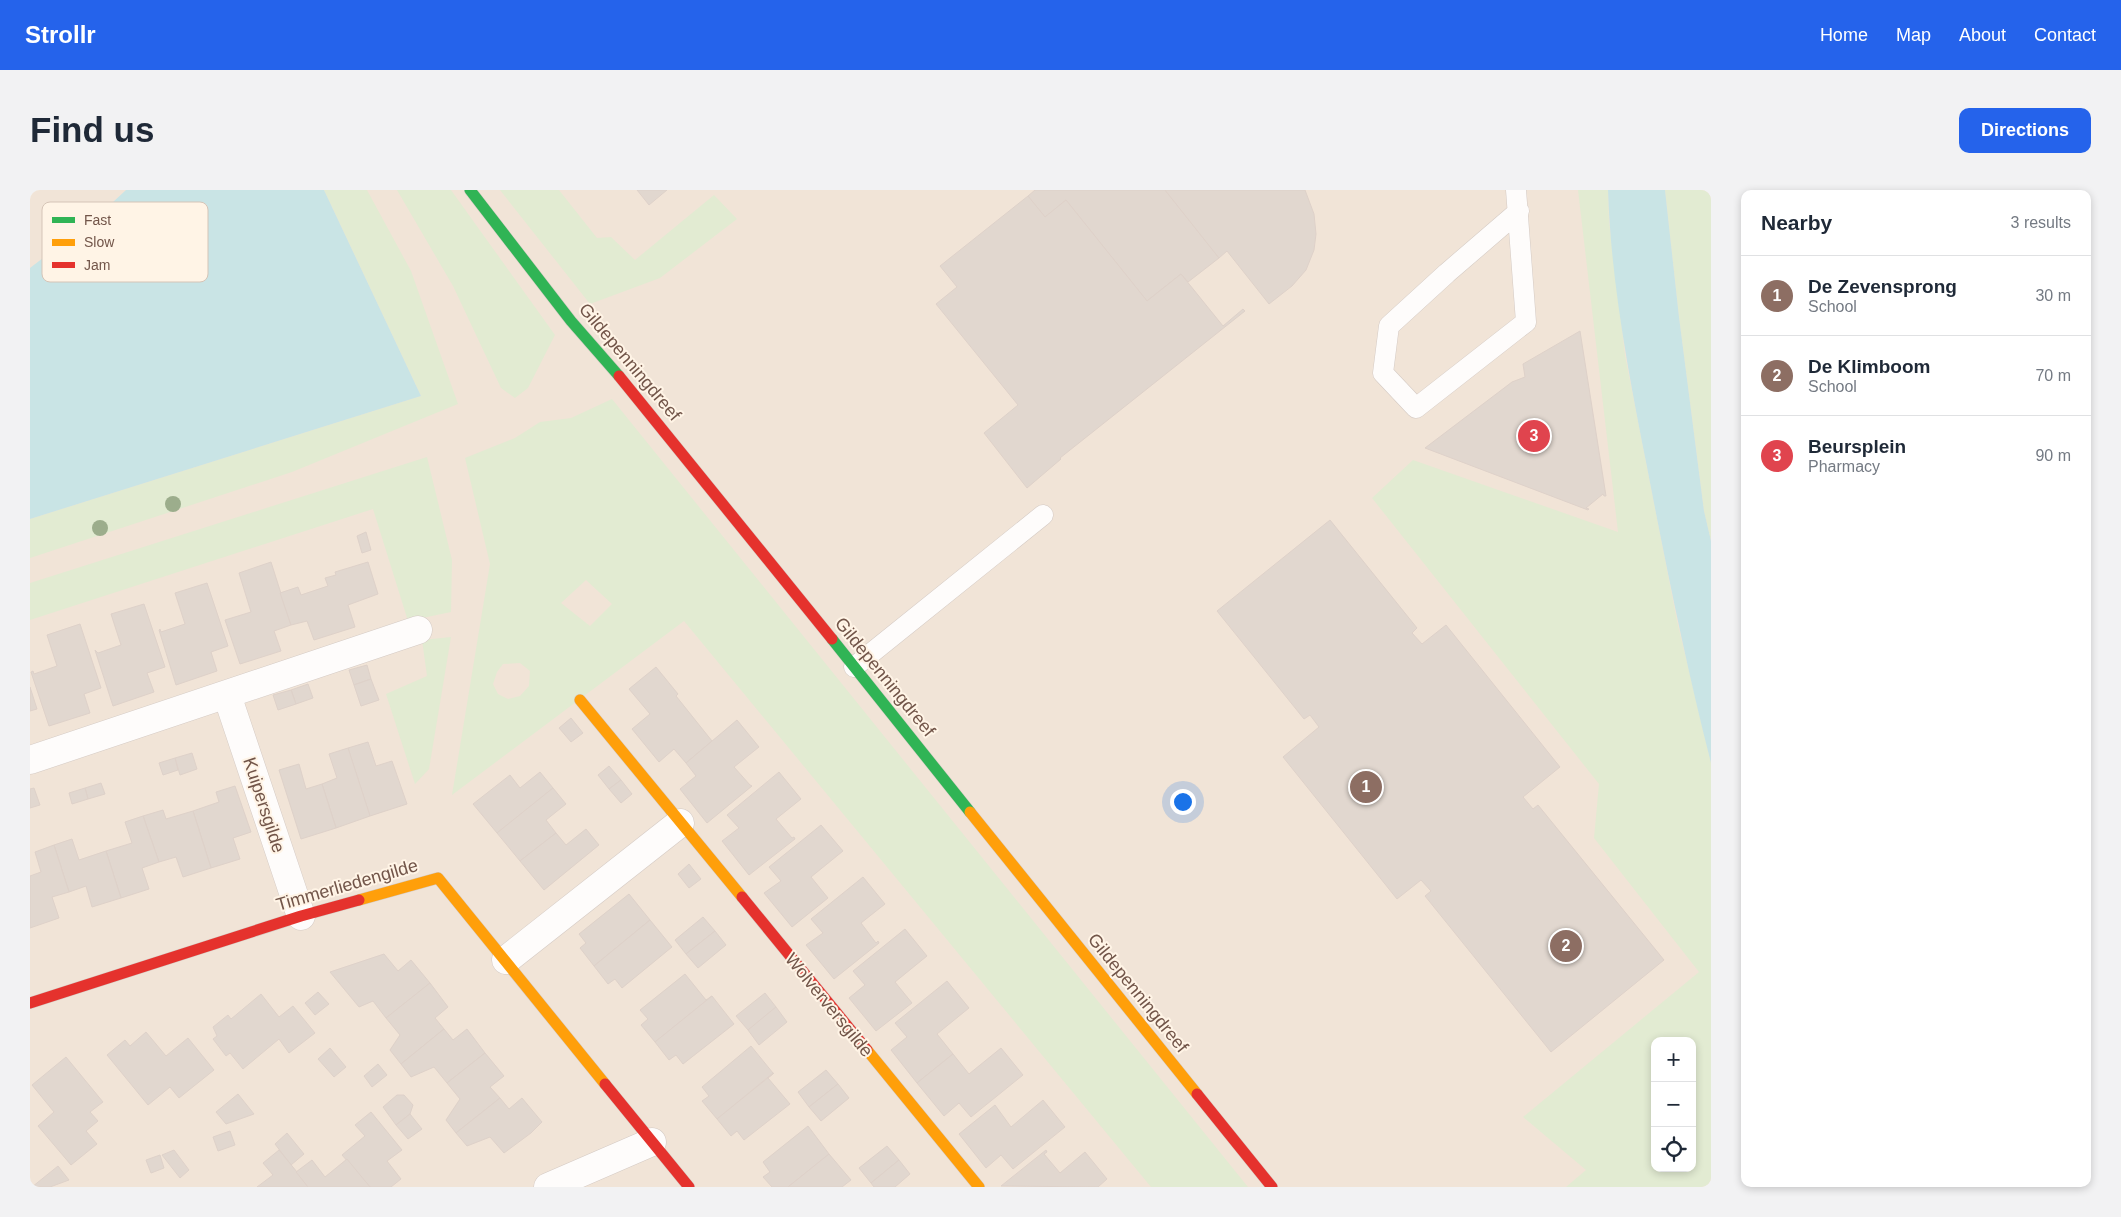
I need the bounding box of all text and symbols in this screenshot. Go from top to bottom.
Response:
text: Strollr [25,21,96,48]
text: Home [1820,25,1868,45]
text: Map [1896,25,1931,45]
text: About [1959,25,2006,45]
text: Contact [2034,25,2096,45]
button: Directions [1959,108,2091,153]
text: Find us [30,110,154,149]
legend [42,202,208,282]
text: Nearby [1761,211,1832,234]
text: Fast [84,212,111,228]
text: 3 results [2011,214,2071,231]
text: Slow [84,234,115,250]
text: Jam [84,257,110,273]
text: De Zevensprong [1808,276,1957,297]
text: 1 [1773,287,1781,304]
text: 30 m [2035,287,2071,304]
text: School [1808,298,1857,315]
street label: Gildepenningdreef [575,299,686,426]
text: De Klimboom [1808,356,1930,377]
text: 2 [1773,367,1781,384]
text: 70 m [2035,367,2071,384]
text: School [1808,378,1857,395]
pin: 3 [1518,417,1550,455]
text: Beursplein [1808,436,1906,457]
text: 3 [1773,447,1781,464]
text: 90 m [2035,447,2071,464]
text: Pharmacy [1808,458,1880,475]
street label: Gildepenningdreef [831,614,940,741]
street label: Kuipersgilde [239,755,289,855]
pin: 1 [1350,768,1382,806]
your location [1170,789,1196,815]
street label: Timmerliedengilde [274,855,420,915]
pin: 2 [1550,927,1582,965]
street label: Gildepenningdreef [1084,930,1193,1057]
street label: Wolverversgilde [781,949,877,1061]
map controls [1651,1037,1696,1172]
button: + [1651,1037,1696,1082]
button: − [1651,1082,1696,1127]
button: locate [1651,1127,1696,1172]

